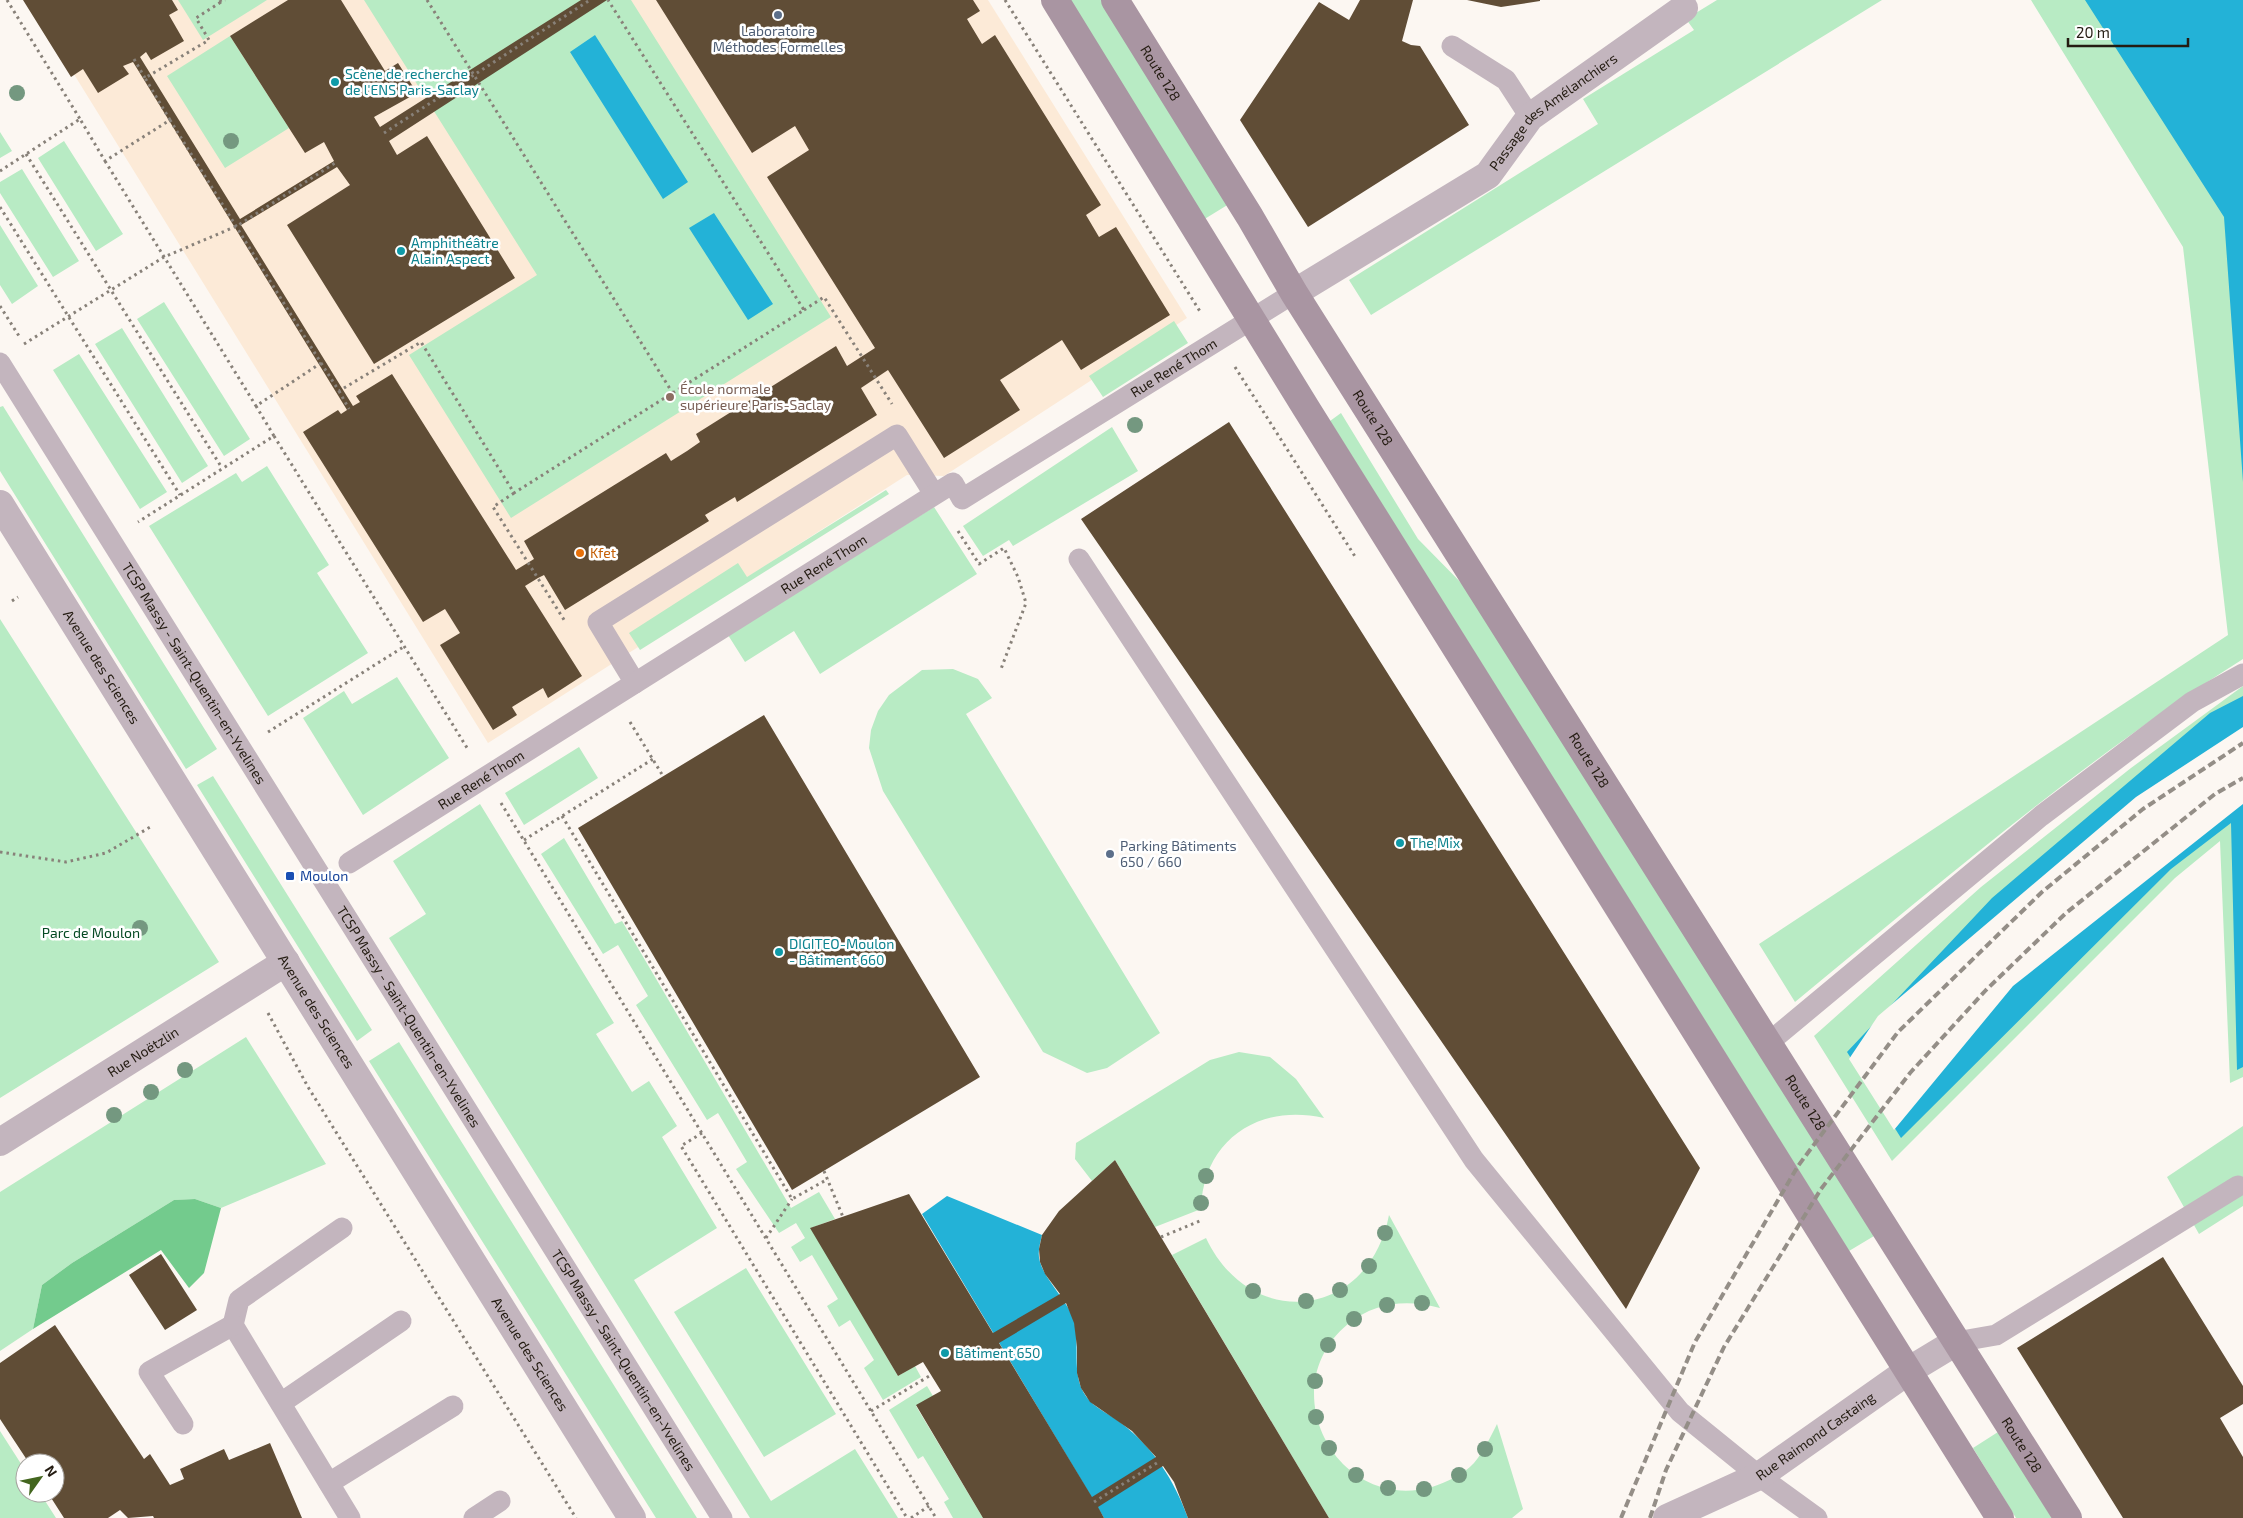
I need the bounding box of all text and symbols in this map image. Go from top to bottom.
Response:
marker: Laboratoire Méthodes Formelles [772,9,784,21]
scale bar [2068,15,2188,47]
place label: Laboratoire Méthodes Formelles [713,22,843,55]
text: 20 m [2076,23,2110,41]
street label: Route 128 [1137,42,1185,104]
street label: Passage des Amélanchiers [1485,49,1620,174]
place label: Scène de recherche de l'ENS Paris-Saclay [345,65,480,98]
marker: Scène de recherche de l'ENS Paris-Saclay [329,76,341,88]
place label: Amphithéâtre Alain Aspect [411,234,499,267]
marker: Amphithéâtre Alain Aspect [395,245,407,257]
street label: Rue René Thom [1127,334,1220,400]
place label: École normale supérieure Paris-Saclay [680,380,832,413]
street label: Route 128 [1349,387,1397,448]
marker: École normale supérieure Paris-Saclay [664,391,676,403]
street label: Rue René Thom [777,530,870,597]
place label: Kfet [590,544,616,561]
marker: Kfet [574,547,586,559]
street label: TCSP Massy - Saint-Quentin-en-Yvelines [119,559,270,787]
street label: Avenue des Sciences [60,607,144,727]
street label: Route 128 [1566,729,1613,791]
street label: Rue René Thom [435,746,527,813]
place label: The Mix [1410,834,1461,851]
place label: Parking Bâtiments 650 / 660 [1120,837,1237,870]
marker: The Mix [1394,837,1406,849]
marker: Parking Bâtiments 650 / 660 [1104,848,1116,860]
place label: Moulon [300,867,348,884]
marker: Moulon [284,870,296,882]
street label: TCSP Massy - Saint-Quentin-en-Yvelines [333,903,485,1130]
park label: Parc de Moulon [42,924,140,941]
place label: DIGITEO-Moulon - Bâtiment 660 [789,935,894,968]
marker: DIGITEO-Moulon - Bâtiment 660 [773,946,785,958]
street label: Avenue des Sciences [275,951,359,1071]
street label: Rue Noëtzlin [104,1023,182,1080]
street label: Route 128 [1782,1071,1830,1133]
street label: TCSP Massy - Saint-Quentin-en-Yvelines [548,1246,699,1474]
street label: Avenue des Sciences [489,1294,572,1414]
place label: Bâtiment 650 [955,1344,1041,1361]
marker: Bâtiment 650 [939,1347,951,1359]
street label: Rue Raimond Castaing [1752,1388,1878,1484]
street label: Route 128 [1998,1414,2046,1476]
north arrow [15,1453,65,1503]
text: N [41,1462,61,1480]

